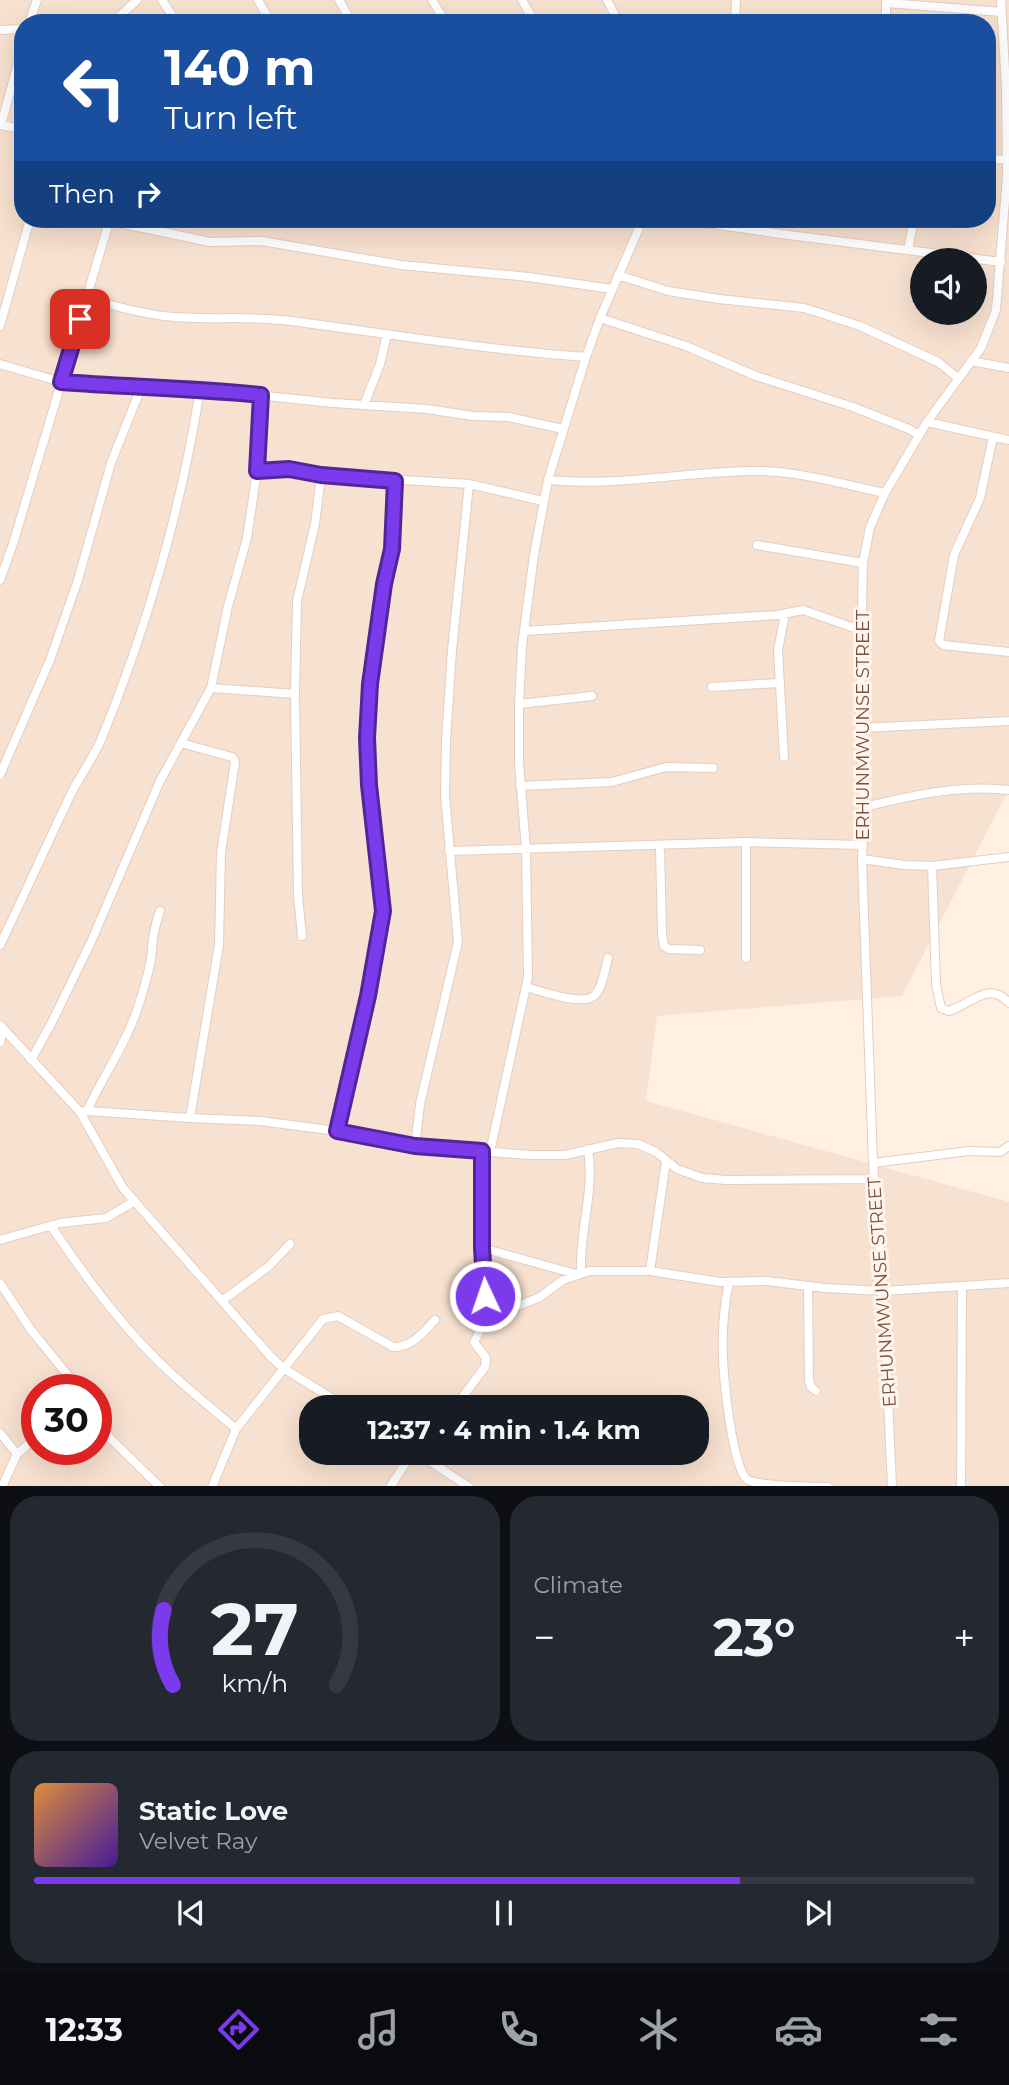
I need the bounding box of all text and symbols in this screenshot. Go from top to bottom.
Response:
text: 140 m [164,38,316,97]
icon: left [49,42,140,133]
text: Turn left [164,98,298,137]
icon: right [129,175,167,213]
text: Then [49,178,115,210]
map controls [910,248,987,325]
button: sound [910,248,987,325]
pin [50,289,110,349]
icon: arrive [61,300,99,338]
street label: ERHUNMWUNSE STREET [852,609,874,840]
street label: ERHUNMWUNSE STREET [863,1175,901,1408]
position arrow [448,1259,522,1333]
speed limit sign: 30 [21,1374,112,1465]
text: 12:37 · 4 min · 1.4 km [367,1414,641,1446]
text: Climate [534,1571,623,1599]
text: 27 [211,1585,299,1673]
text: 23° [713,1606,795,1669]
text: − [534,1614,555,1661]
text: + [953,1614,975,1661]
text: km/h [221,1667,288,1697]
text: Static Love [139,1795,288,1827]
text: Velvet Ray [139,1827,257,1855]
icon: previous [172,1894,210,1932]
icon: pause [485,1894,523,1932]
icon: next [799,1894,837,1932]
icon: directions [214,2005,263,2054]
icon: music [354,2005,403,2054]
icon: phone [494,2005,543,2054]
icon: climate [634,2005,683,2054]
icon: car [774,2005,823,2054]
icon: filters [914,2005,963,2054]
text: 12:33 [46,2010,123,2049]

